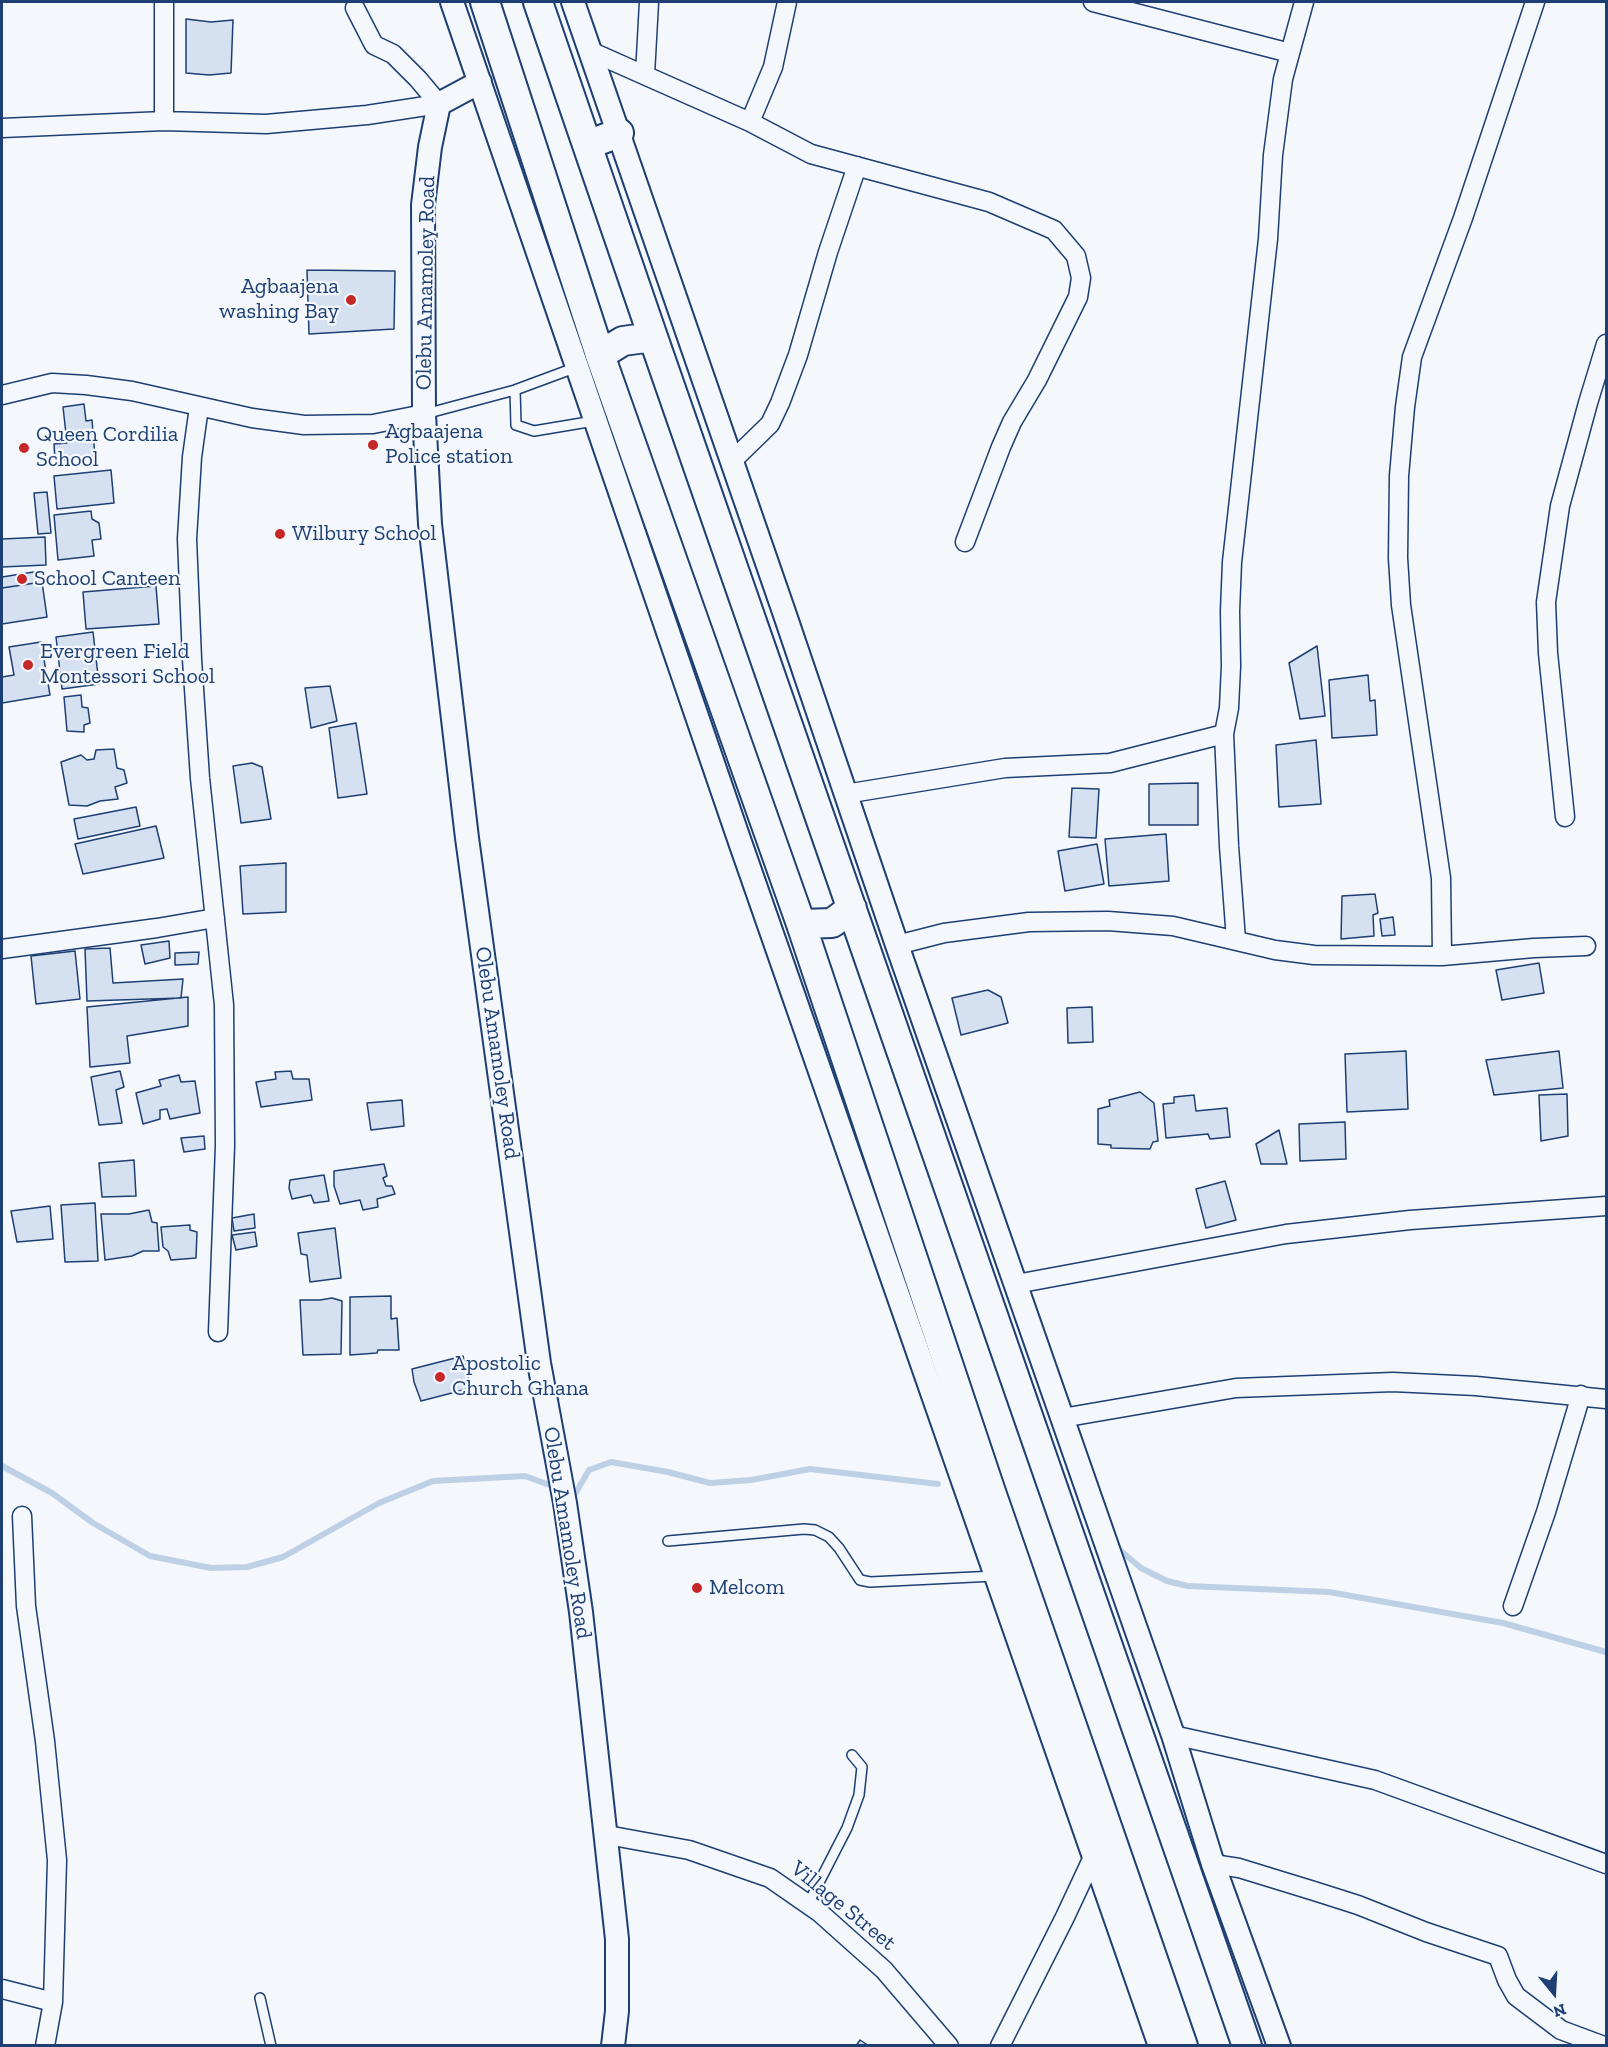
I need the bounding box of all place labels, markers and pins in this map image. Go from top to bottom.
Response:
place label: Agbaajena washing Bay [219,274,339,326]
marker: Agbaajena washing Bay [344,293,358,307]
place label: Agbaajena Police station [385,419,513,470]
place label: Queen Cordilia School [36,422,178,474]
marker: Agbaajena Police station [366,438,380,452]
marker: Queen Cordilia School [17,441,31,455]
place label: Wilbury School [292,521,436,547]
marker: Wilbury School [273,527,287,541]
place label: School Canteen [34,566,181,592]
marker: School Canteen [15,572,29,586]
place label: Evergreen Field Montessori School [40,639,215,690]
marker: Evergreen Field Montessori School [21,658,35,672]
place label: Apostolic Church Ghana [452,1351,589,1402]
marker: Apostolic Church Ghana [433,1370,447,1384]
place label: Melcom [709,1575,785,1601]
marker: Melcom [690,1581,704,1595]

